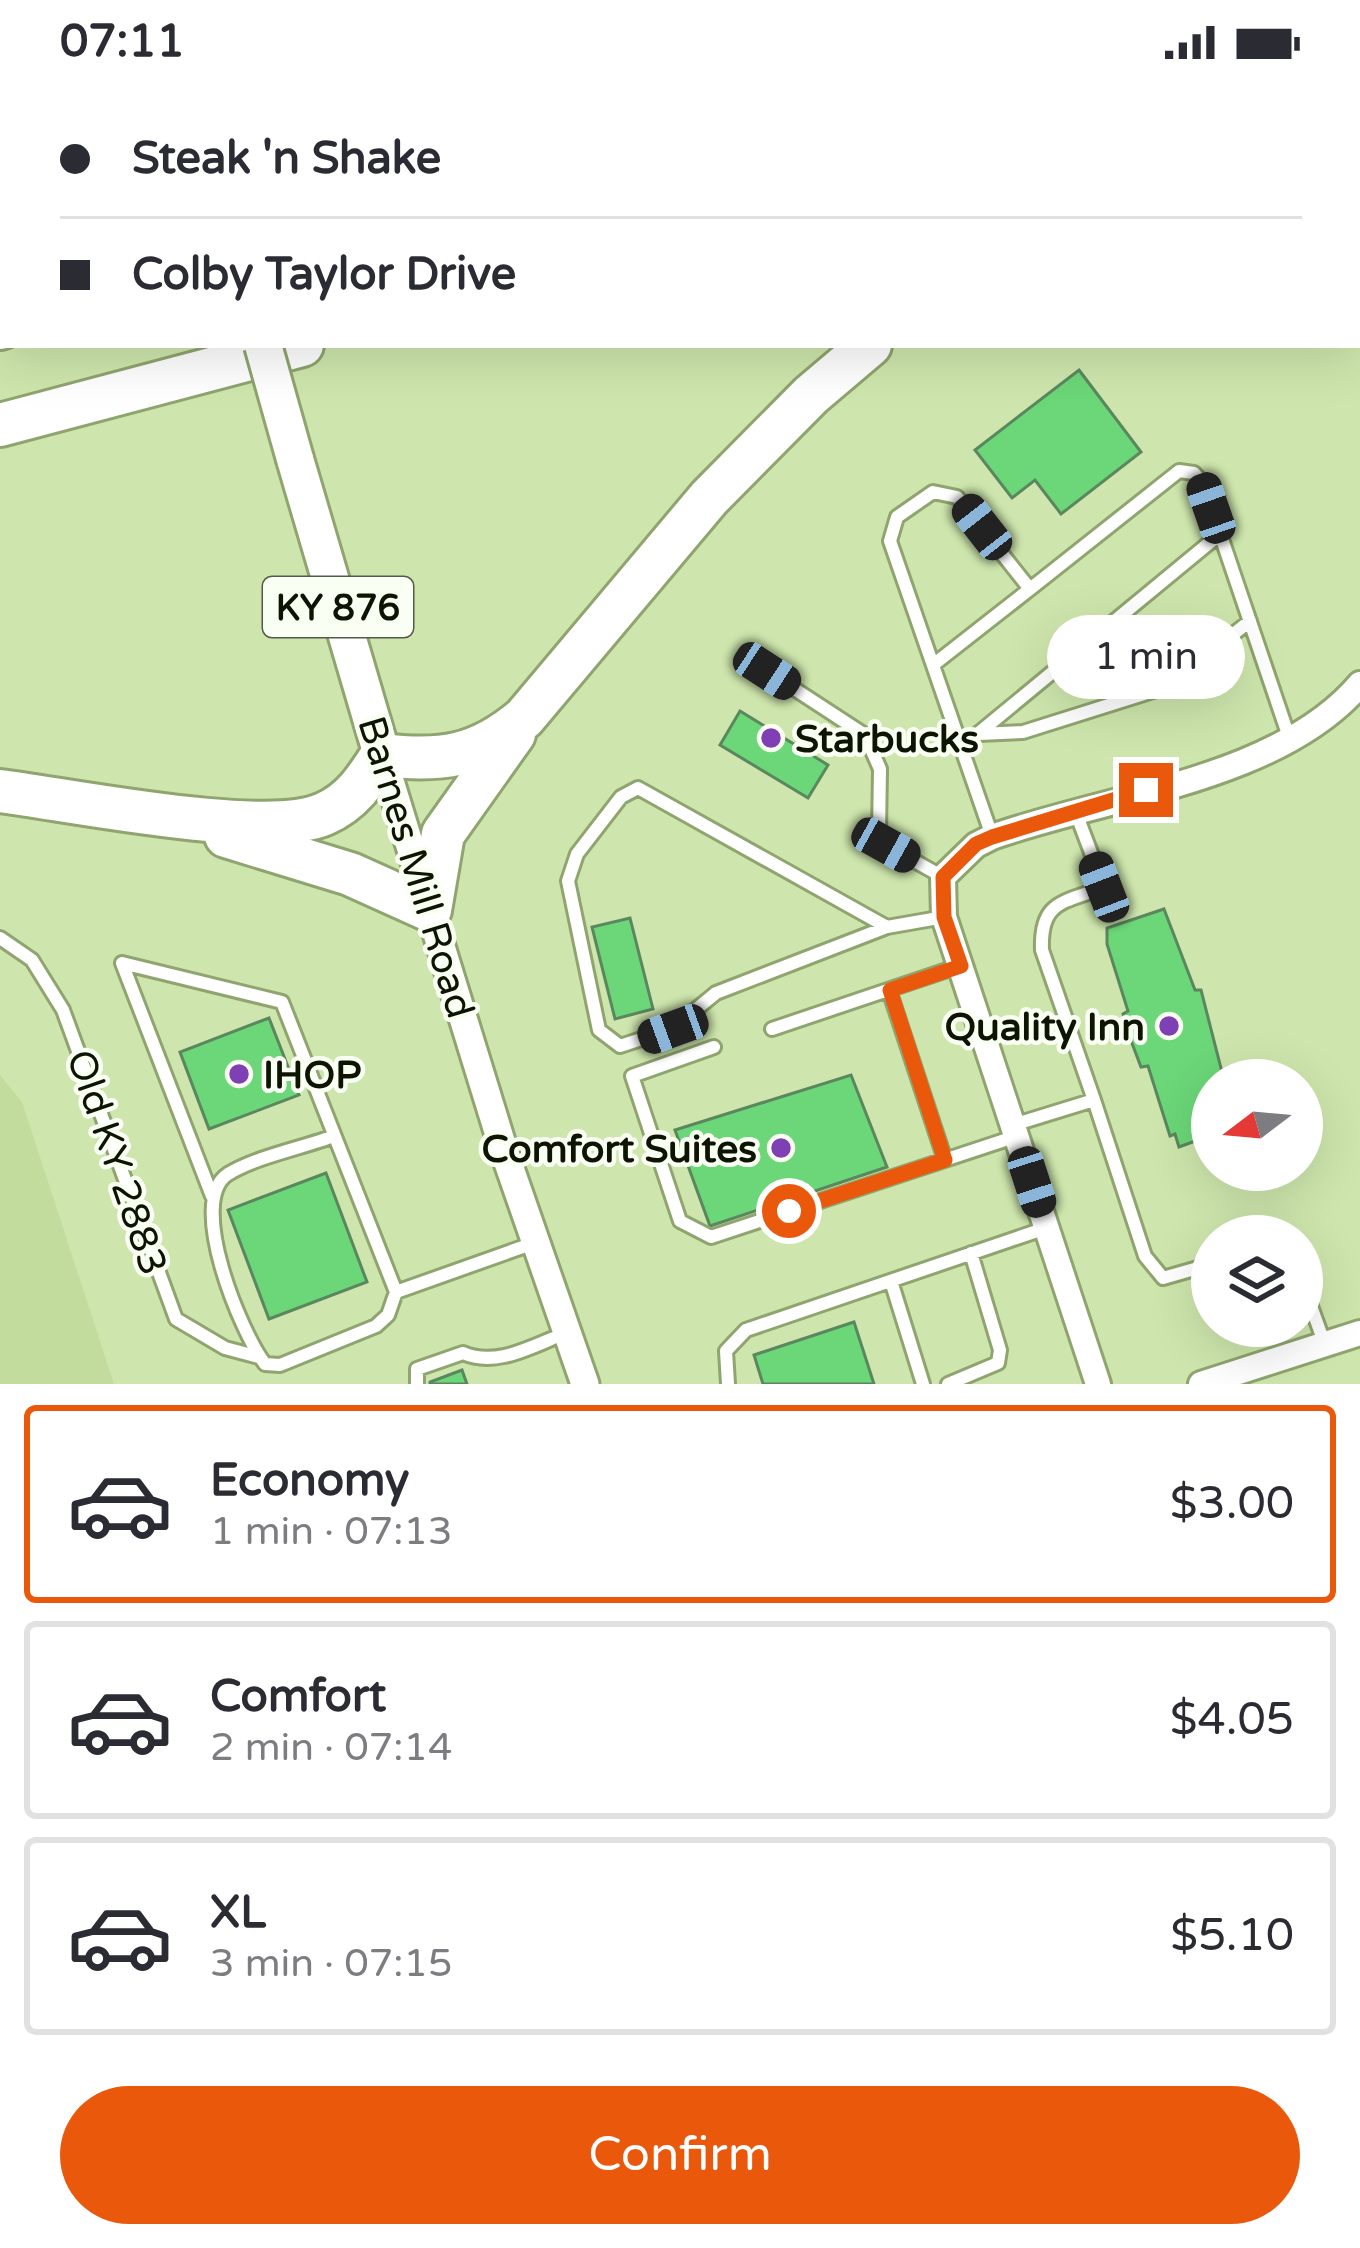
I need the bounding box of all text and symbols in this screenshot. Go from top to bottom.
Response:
text: 07:11 [60,15,185,69]
text: Steak 'n Shake [132,132,441,186]
text: Colby Taylor Drive [132,248,516,302]
car [1182,468,1240,548]
car [946,488,1018,566]
road number: KY 876 [263,577,413,637]
callout: 1 min [1047,616,1245,700]
text: 1 min [1094,633,1198,680]
car [727,636,807,706]
street label: Barnes Mill Road [347,711,484,1024]
place label: Starbucks [795,716,979,763]
marker: Starbucks [758,725,784,751]
route end [1119,763,1173,817]
car [846,812,926,878]
car [1074,847,1134,927]
car [633,1000,713,1058]
place label: Quality Inn [945,1004,1145,1051]
marker: Quality Inn [1156,1013,1182,1039]
street label: Old KY 2883 [56,1044,177,1281]
place label: IHOP [263,1052,361,1099]
north arrow [1191,1059,1323,1191]
map controls [1191,1059,1323,1347]
marker: IHOP [226,1061,252,1087]
place label: Comfort Suites [482,1126,757,1173]
marker: Comfort Suites [768,1135,794,1161]
car [1004,1142,1060,1222]
route start [762,1184,816,1238]
button: layers [1191,1215,1323,1347]
icon: car [66,1450,174,1558]
text: Economy [210,1454,409,1508]
text: $3.00 [1170,1477,1294,1531]
text: 1 min · 07:13 [210,1508,452,1555]
icon: car [66,1666,174,1774]
text: Comfort [210,1670,386,1724]
text: $4.05 [1170,1693,1294,1747]
text: 2 min · 07:14 [210,1724,452,1771]
icon: car [66,1882,174,1990]
text: XL [210,1886,266,1940]
text: $5.10 [1170,1909,1294,1963]
text: 3 min · 07:15 [210,1940,452,1987]
button: Confirm [60,2086,1300,2224]

